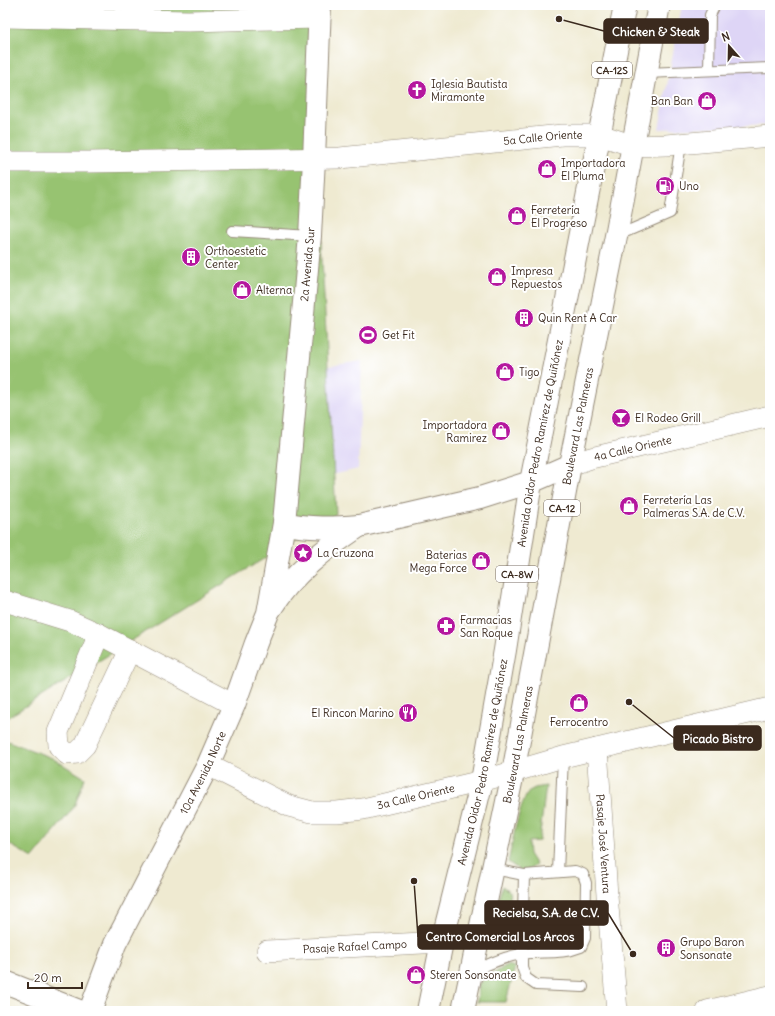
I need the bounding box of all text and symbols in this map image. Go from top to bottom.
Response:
callout: Chicken & Steak [604,19,708,43]
text: Chicken & Steak [612,24,700,39]
north arrow [709,26,749,66]
text: N [720,29,732,44]
road number: CA-12S [592,62,632,78]
place label: Iglesia Bautista Miramonte [431,77,508,104]
church icon: Iglesia Bautista Miramonte [406,79,428,101]
shop icon: Ban Ban [696,90,718,112]
place label: Ban Ban [651,94,693,108]
street label: 5a Calle Oriente [503,128,583,148]
place label: Importadora El Pluma [561,156,626,183]
shop icon: Importadora El Pluma [536,158,558,180]
fuel station icon: Uno [654,175,676,197]
place label: Uno [679,179,699,193]
place label: Ferretería El Progreso [531,203,587,230]
shop icon: Ferretería El Progreso [506,205,528,227]
street label: 2a Avenida Sur [297,226,317,302]
place label: Orthoestetic Center [205,244,267,271]
building icon: Orthoestetic Center [180,246,202,268]
place label: Impresa Repuestos [511,264,562,291]
shop icon: Impresa Repuestos [486,266,508,288]
shop icon: Alterna [231,279,253,301]
place label: Alterna [256,283,292,297]
building icon: Quin Rent A Car [513,307,535,329]
place label: Quin Rent A Car [538,311,618,325]
sports icon: Get Fit [357,324,379,346]
place label: Get Fit [382,328,415,342]
street label: Avenida Oidor Pedro Ramírez de Quiñónez [514,338,566,548]
shop icon: Tigo [494,361,516,383]
place label: Tigo [519,365,540,379]
street label: Boulevard Las Palmeras [559,366,596,486]
bar icon: El Rodeo Grill [610,407,632,429]
place label: El Rodeo Grill [635,411,701,425]
place label: Importadora Ramirez [422,418,487,445]
shop icon: Importadora Ramirez [490,420,512,442]
street label: 4a Calle Oriente [592,432,673,464]
place label: Ferretería Las Palmeras S.A. de C.V. [643,493,745,520]
shop icon: Ferretería Las Palmeras S.A. de C.V. [618,495,640,517]
road number: CA-12 [544,500,580,516]
place icon: La Cruzona [292,542,314,564]
place label: La Cruzona [317,546,374,560]
place label: Baterias Mega Force [410,548,467,575]
shop icon: Baterias Mega Force [470,550,492,572]
road number: CA-8W [496,566,538,582]
place label: Farmacias San Roque [460,613,513,640]
pharmacy icon: Farmacias San Roque [435,615,457,637]
street label: Avenida Oidor Pedro Ramírez de Quiñónez [454,658,510,867]
street label: Boulevard Las Palmeras [500,685,536,805]
shop icon: Ferrocentro [568,692,590,714]
restaurant icon: El Rincon Marino [397,702,419,724]
place label: El Rincon Marino [311,706,394,720]
place label: Ferrocentro [550,715,608,729]
callout: Picado Bistro [674,726,761,750]
street label: 10a Avenida Norte [177,729,229,817]
text: Picado Bistro [683,731,754,746]
street label: 3a Calle Oriente [376,781,456,812]
street label: Pasaje José Ventura [593,794,614,894]
callout: Recielsa, S.A. de C.V. [485,901,608,925]
text: Recielsa, S.A. de C.V. [492,905,600,920]
callout: Centro Comercial Los Arcos [418,925,583,949]
text: Centro Comercial Los Arcos [426,929,575,944]
place label: Grupo Baron Sonsonate [680,935,744,962]
street label: Pasaje Rafael Campo [302,937,407,956]
building icon: Grupo Baron Sonsonate [655,937,677,959]
scale bar [28,964,82,990]
shop icon: Steren Sonsonate [405,964,427,986]
place label: Steren Sonsonate [430,968,517,982]
text: 20 m [34,970,62,985]

